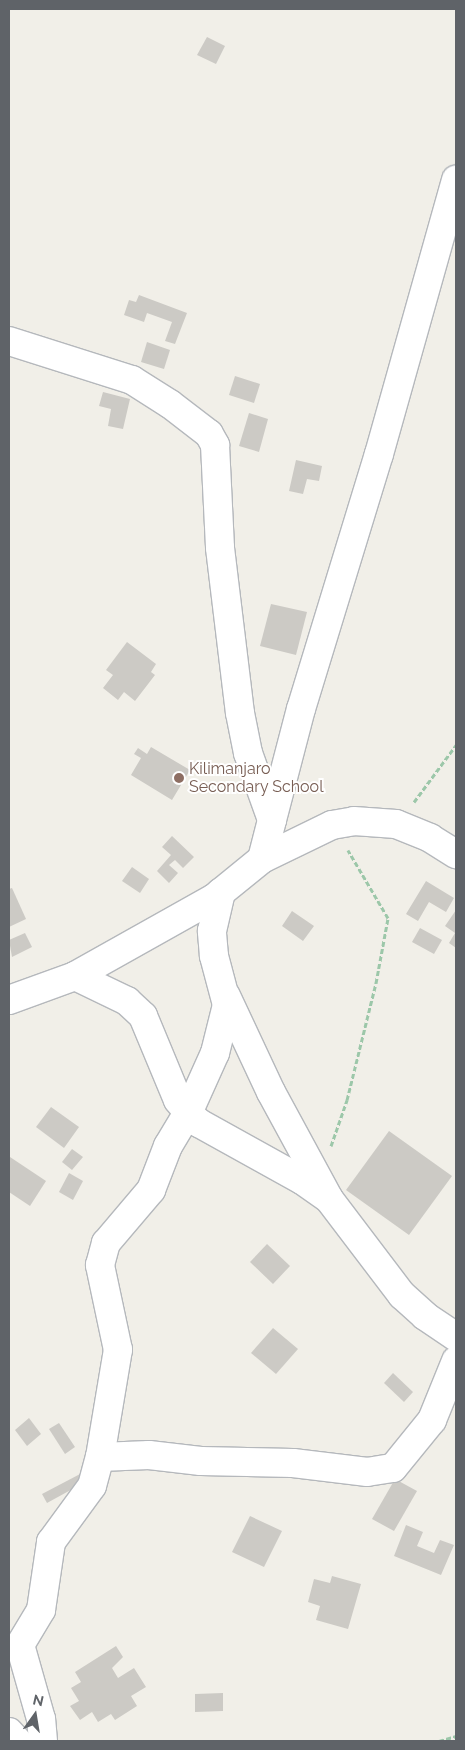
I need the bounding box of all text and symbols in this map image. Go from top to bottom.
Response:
place label: Kilimanjaro Secondary School [189,759,324,797]
marker: Kilimanjaro Secondary School [173,772,185,784]
north arrow [10,1690,60,1740]
text: N [31,1691,45,1709]

